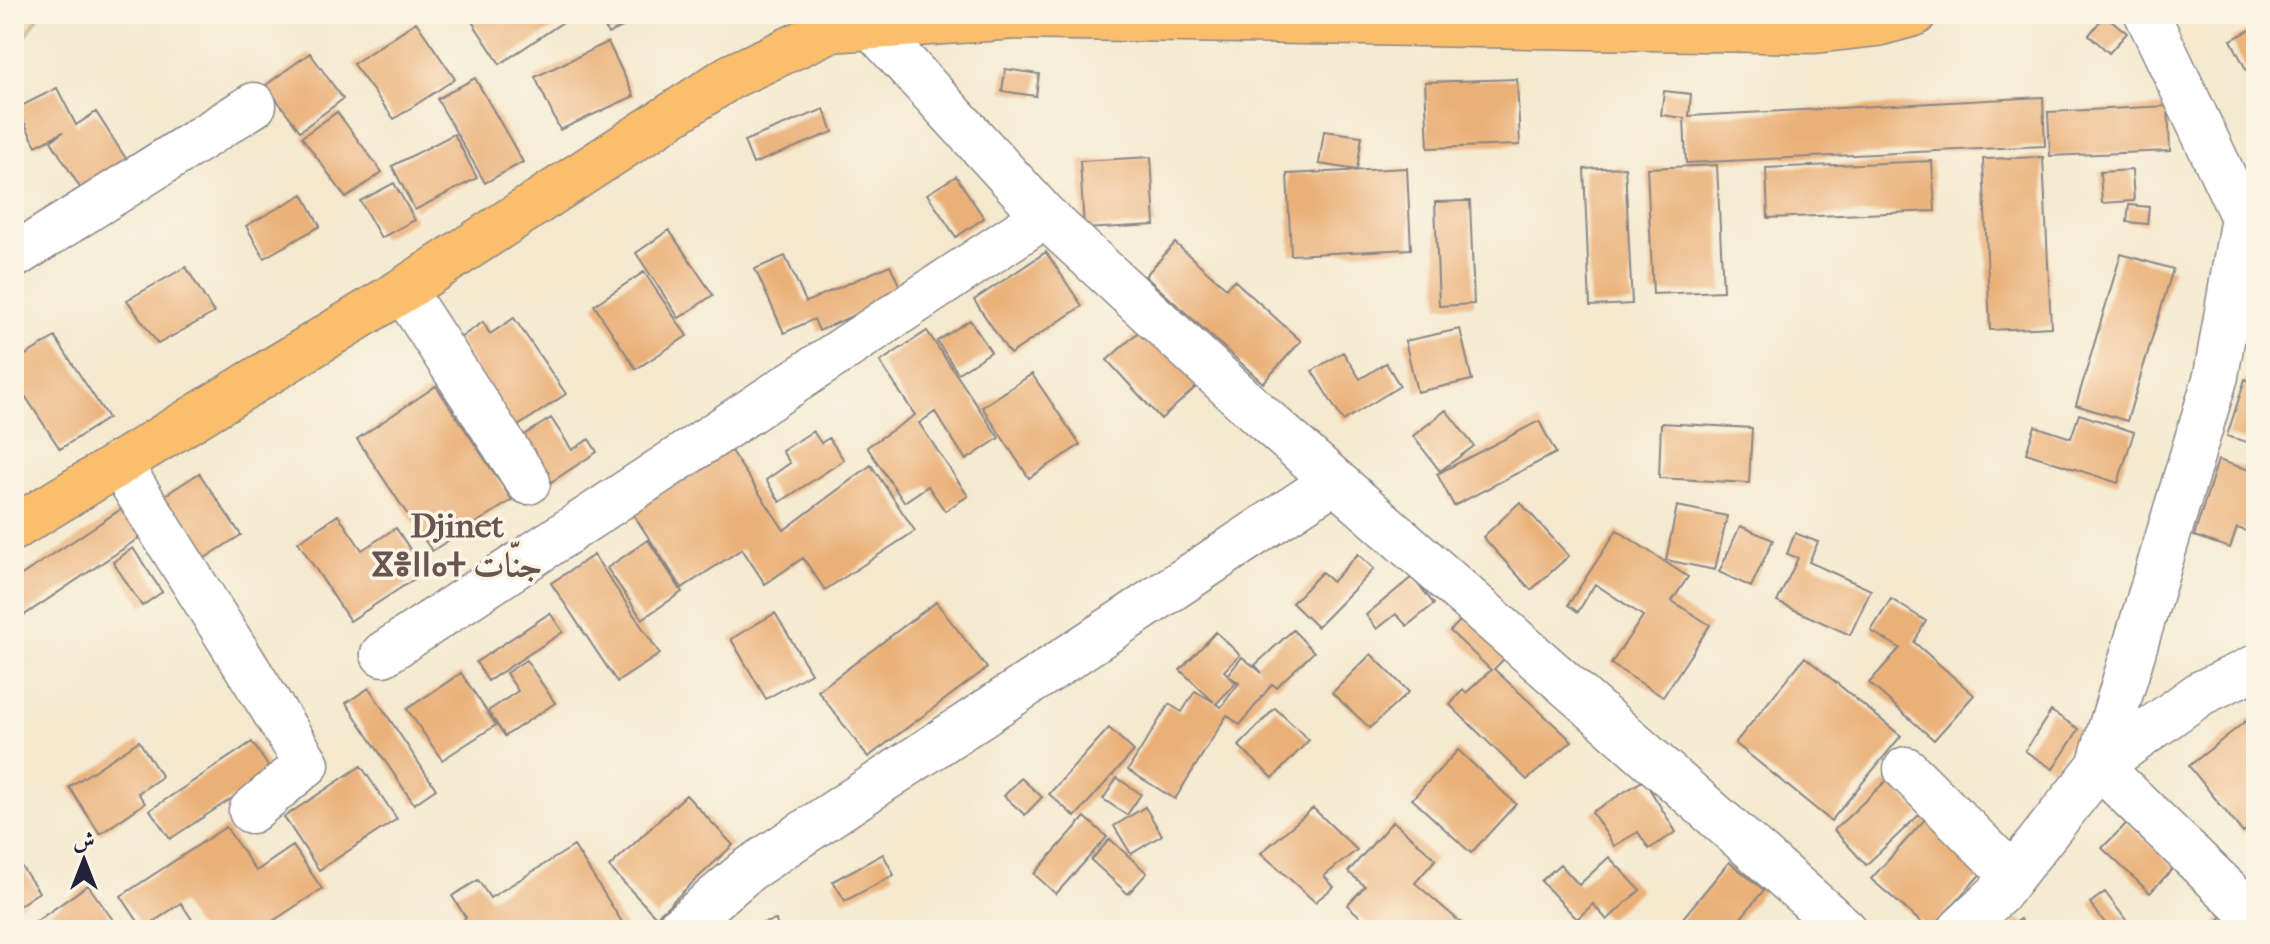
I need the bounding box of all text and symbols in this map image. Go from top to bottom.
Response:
district label: Djinet ⴵⴻⵏⵏⴰⵜ جنّات [371,506,543,585]
north arrow [44,820,124,900]
text: ش [73,828,95,854]

